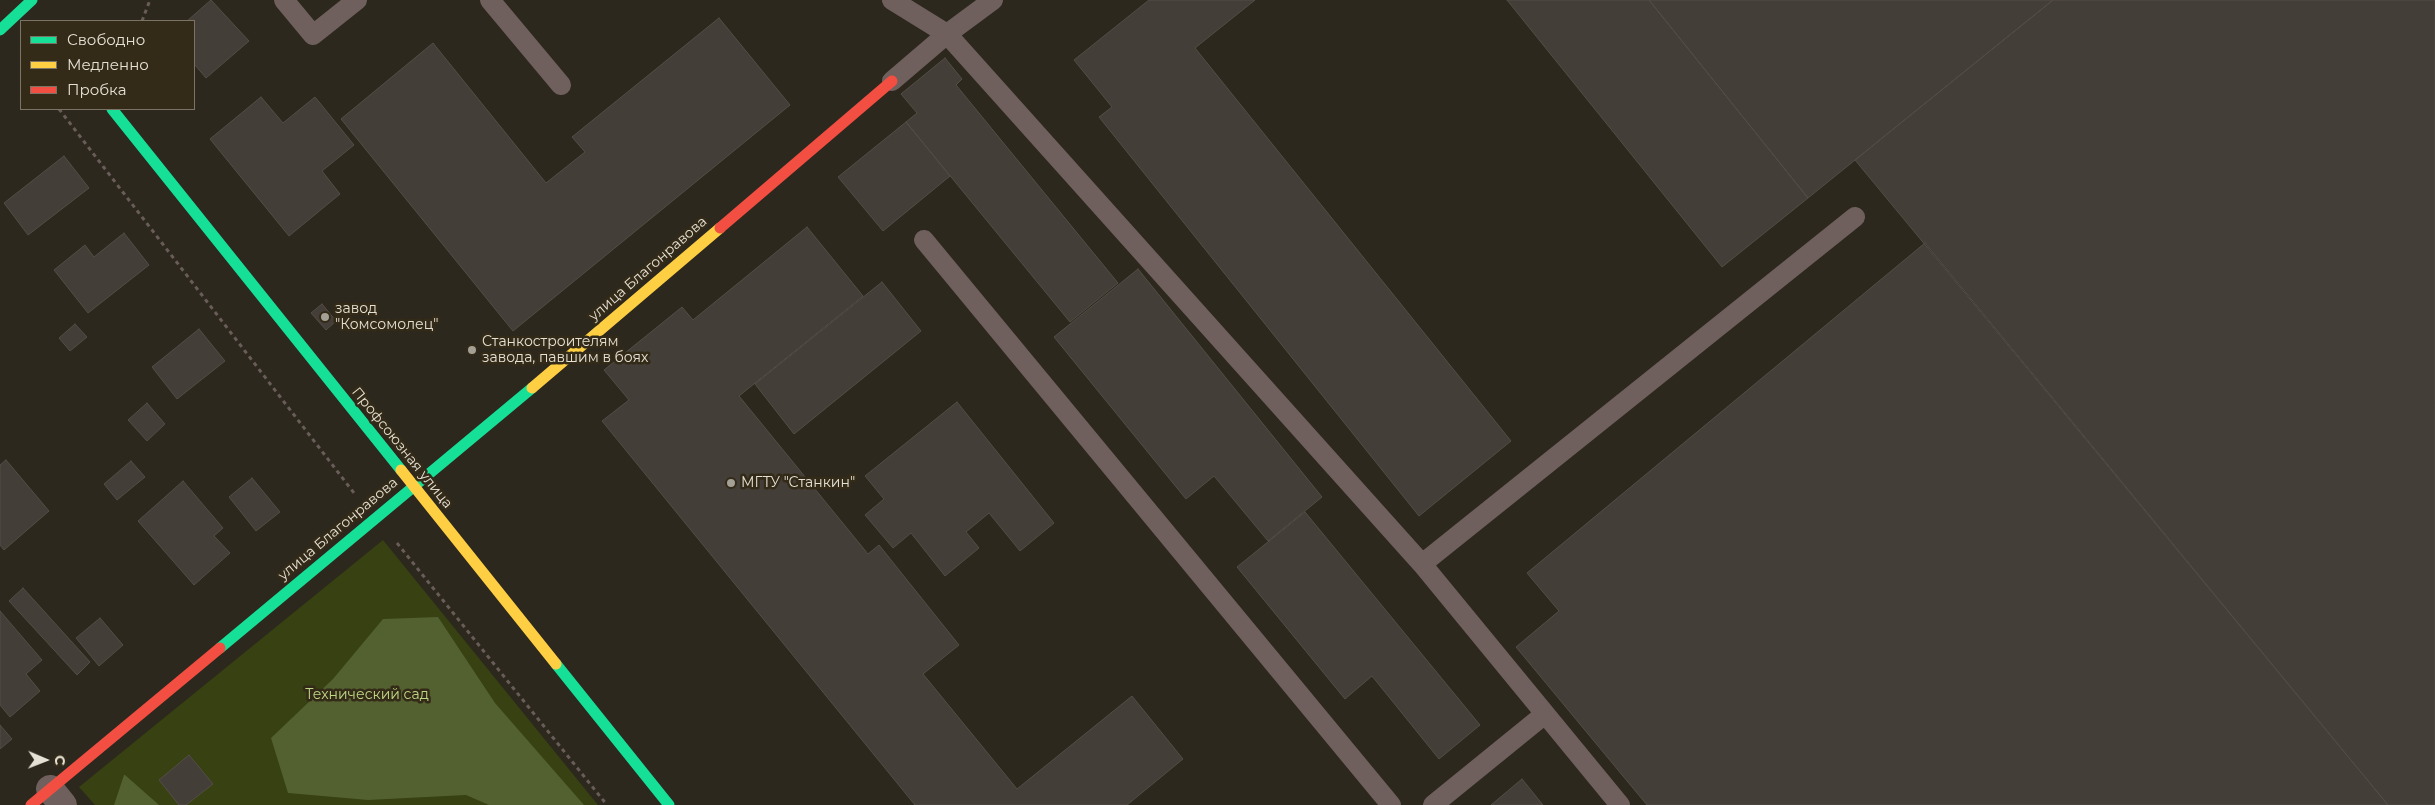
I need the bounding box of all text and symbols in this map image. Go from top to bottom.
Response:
legend [20,20,195,110]
text: Свободно [67,30,145,49]
text: Медленно [67,55,149,74]
text: Пробка [67,80,126,99]
street label: улица Благонравова [586,213,710,325]
place label: завод "Комсомолец" [335,301,438,334]
marker: завод "Комсомолец" [319,311,331,323]
place label: Станкостроителям завода, павшим в боях [482,334,648,367]
marker: Станкостроителям завода, павшим в боях [466,344,478,356]
street label: Профсоюзная улица [348,384,456,512]
street label: улица Благонравова [275,474,401,584]
place label: МГТУ "Станкин" [741,475,855,491]
marker: МГТУ "Станкин" [725,477,737,489]
park label: Технический сад [305,687,429,703]
north arrow [20,735,70,785]
text: С [51,755,69,765]

